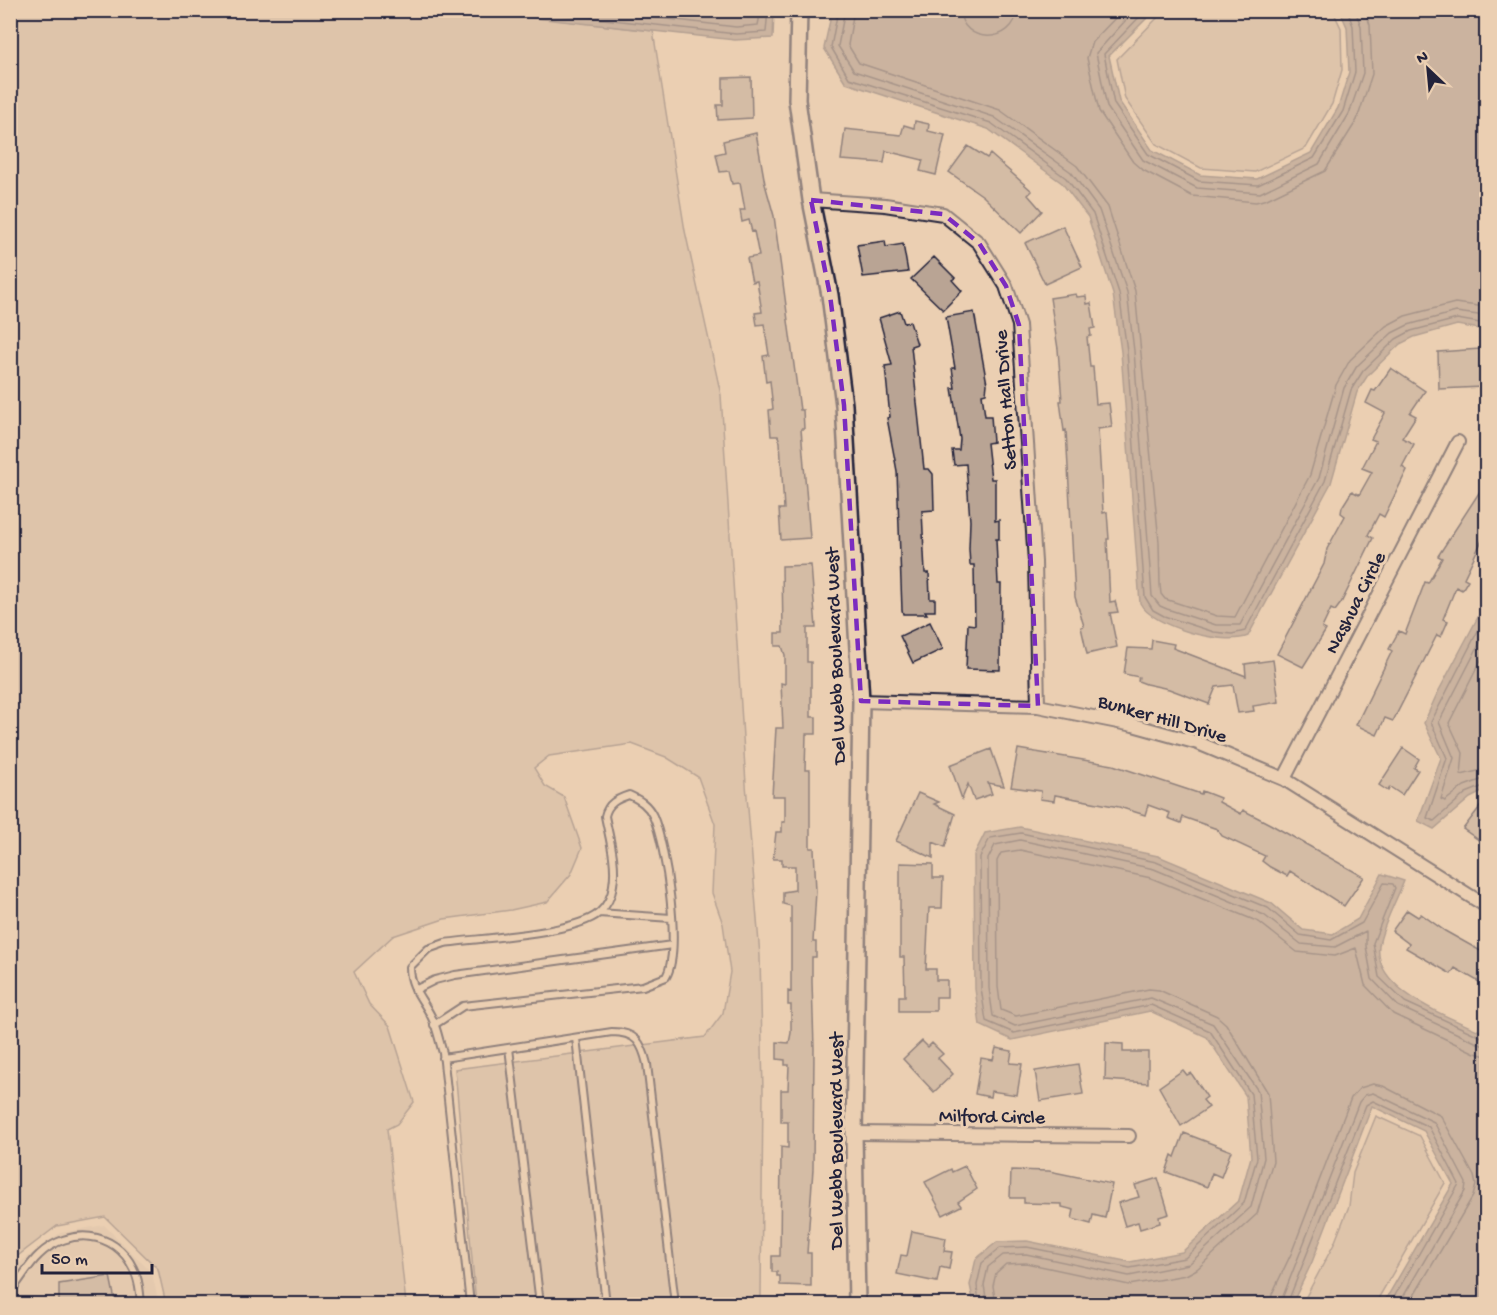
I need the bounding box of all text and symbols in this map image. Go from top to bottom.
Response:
north arrow [1398,39,1458,99]
text: N [1414,48,1432,69]
street label: Setton Hall Drive [991,328,1024,470]
street label: Del Webb Boulevard West [822,545,853,767]
street label: Nashua Circle [1322,548,1393,658]
street label: Bunker Hill Drive [1094,691,1230,750]
street label: Del Webb Boulevard West [827,1031,850,1251]
street label: Milford Circle [939,1106,1046,1131]
scale bar [42,1237,152,1275]
text: 50 m [51,1250,88,1271]

